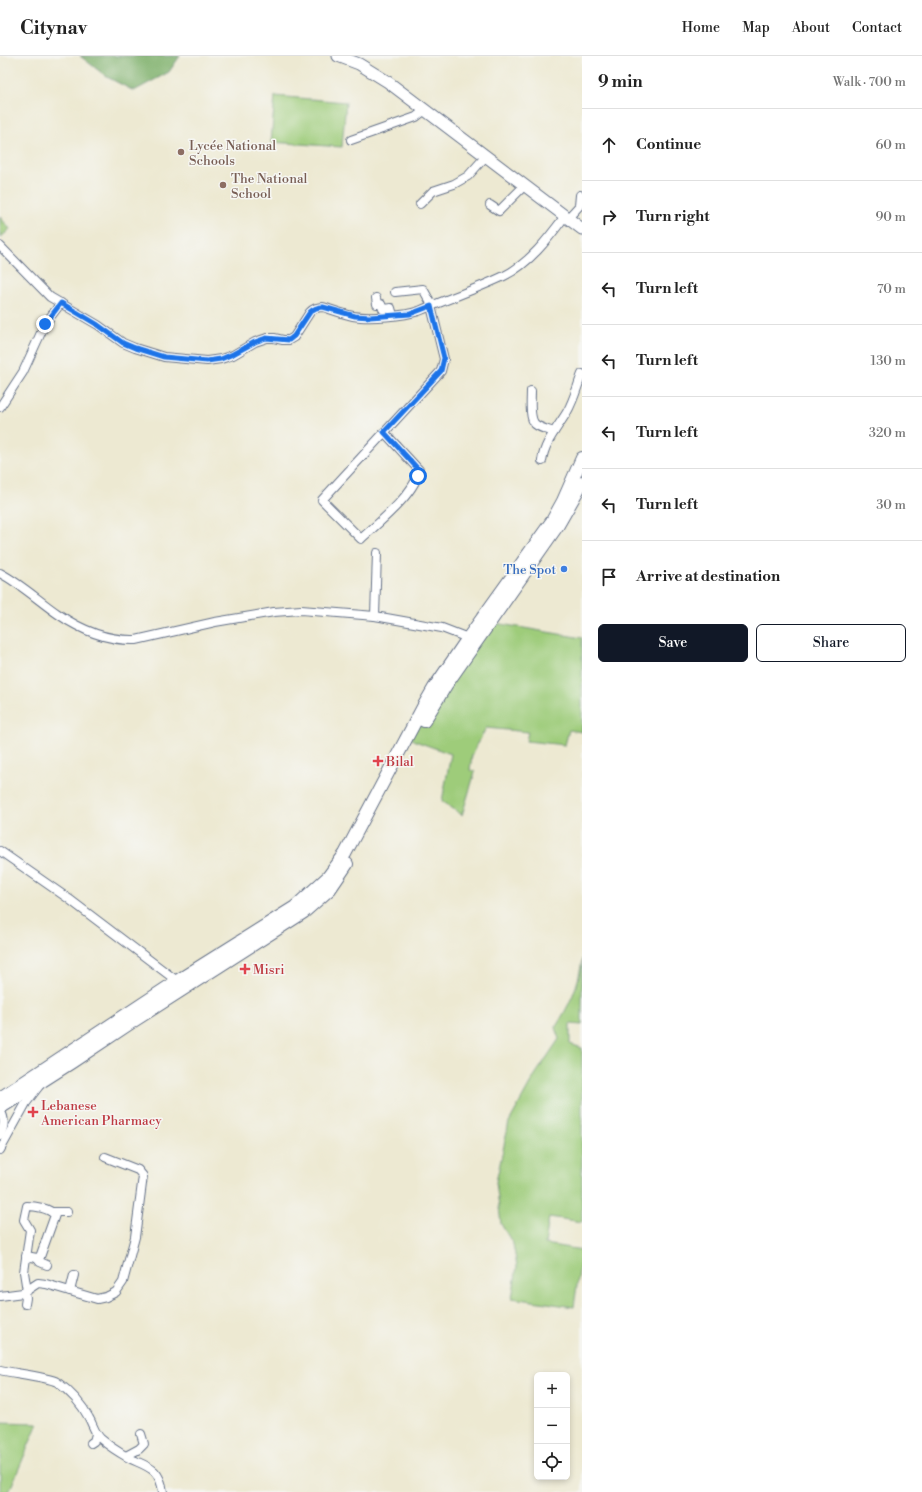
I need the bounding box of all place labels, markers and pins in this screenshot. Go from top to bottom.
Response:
place label: Lycée National Schools [189,138,276,169]
marker: Lycée National Schools [176,147,186,157]
place label: The National School [231,171,307,202]
marker: The National School [218,180,228,190]
place label: The Spot [503,562,556,578]
marker: The Spot [559,564,569,574]
place label: Bilal [385,754,414,770]
marker: Bilal [373,756,383,766]
place label: Misri [253,962,285,978]
marker: Misri [240,964,250,974]
place label: Lebanese American Pharmacy [40,1098,162,1129]
marker: Lebanese American Pharmacy [28,1107,38,1117]

